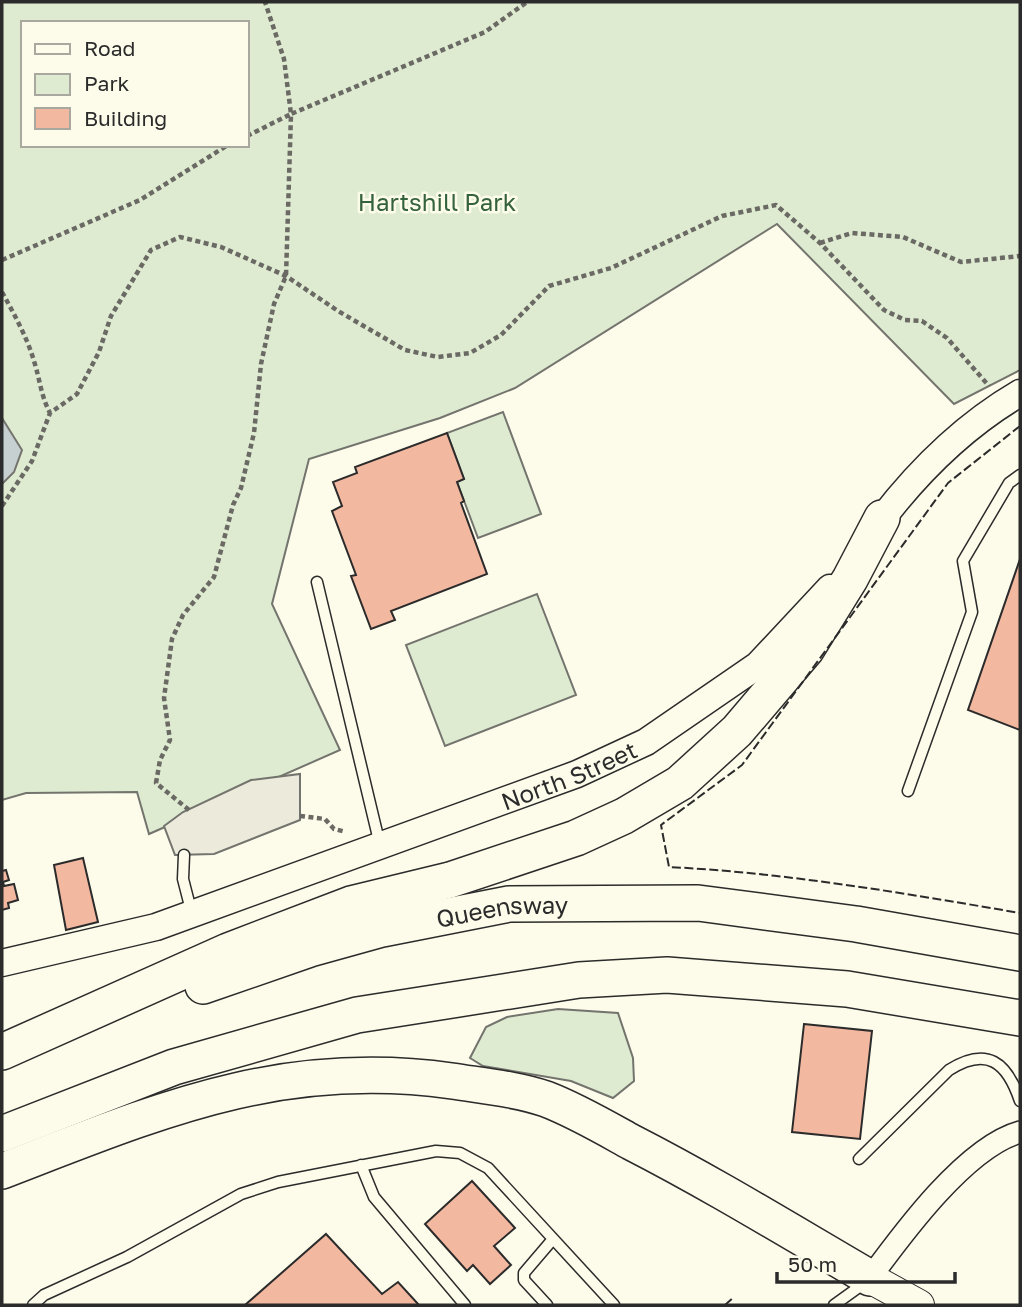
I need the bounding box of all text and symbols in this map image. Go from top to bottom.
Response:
legend [21,21,248,147]
text: Road [84,35,135,61]
text: Park [84,70,130,96]
text: Building [84,105,167,131]
park label: Hartshill Park [358,187,516,216]
street label: North Street [497,734,641,815]
street label: Queensway [434,889,568,933]
scale bar [777,1240,956,1284]
text: 50 m [788,1251,837,1277]

